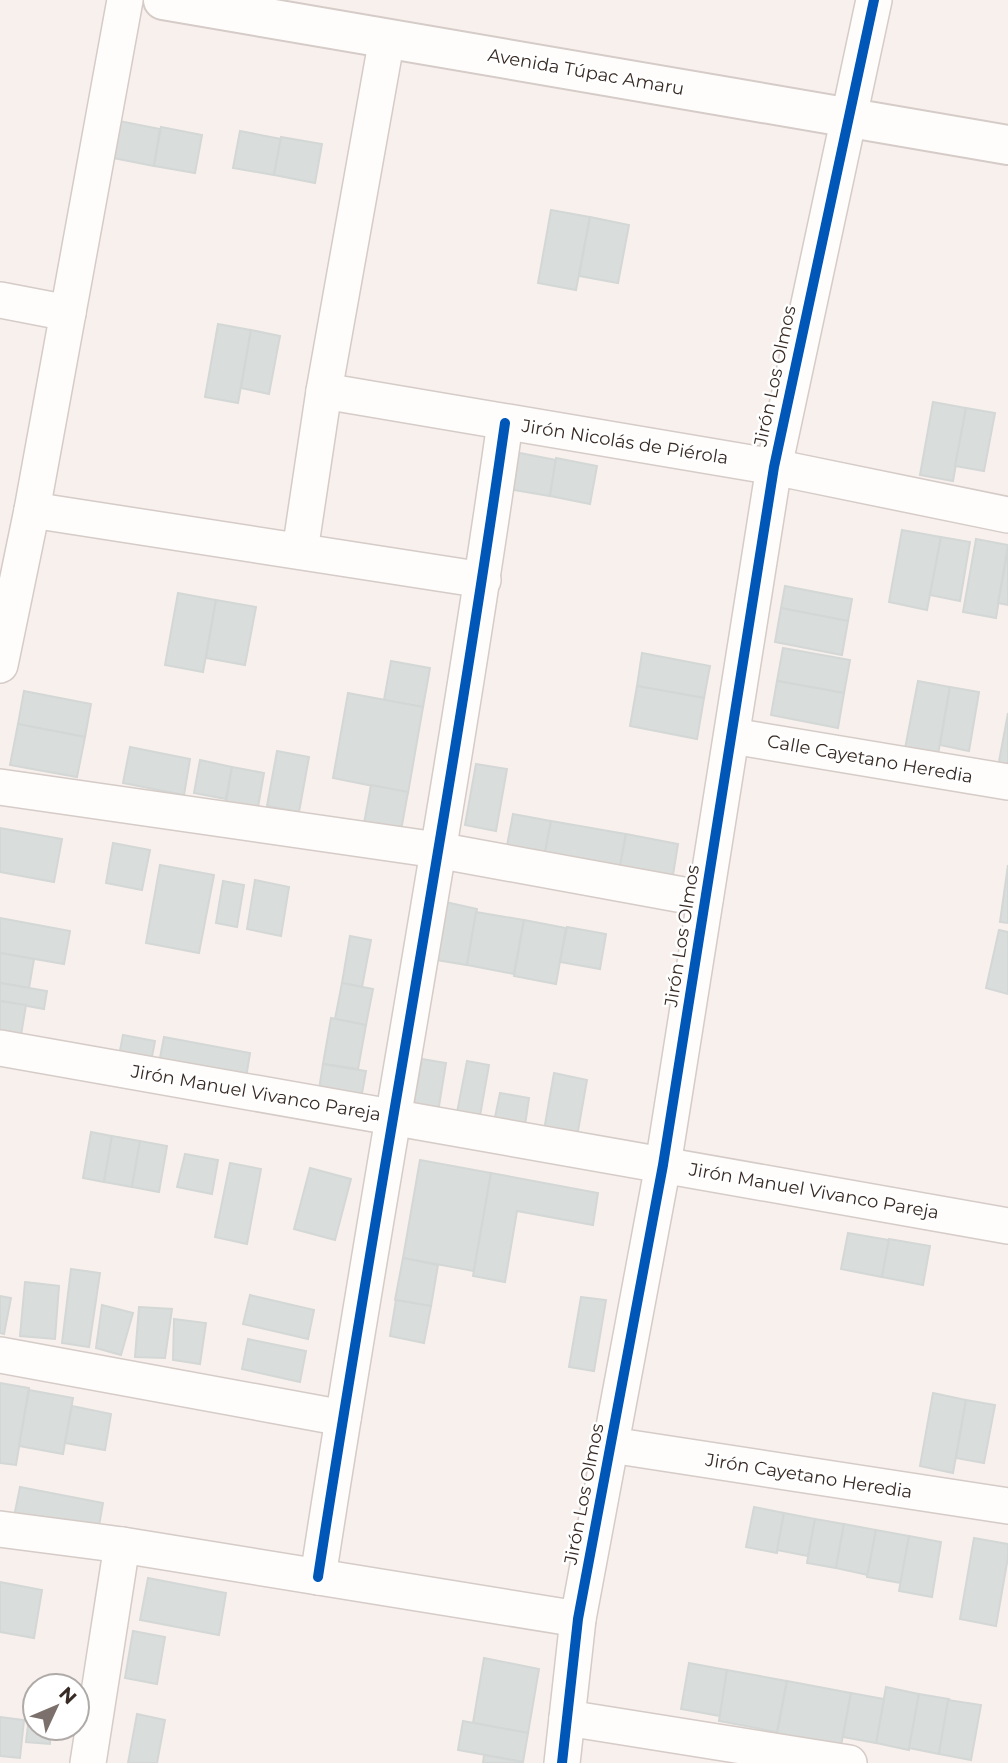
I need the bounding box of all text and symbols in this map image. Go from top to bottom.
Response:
street label: Avenida Túpac Amaru [486,44,686,100]
street label: Jirón Los Olmos [749,303,801,449]
street label: Jirón Nicolás de Piérola [519,415,730,469]
street label: Calle Cayetano Heredia [765,730,975,788]
street label: Jirón Los Olmos [660,863,704,1010]
street label: Jirón Manuel Vivanco Pareja [128,1060,383,1126]
street label: Jirón Manuel Vivanco Pareja [686,1158,941,1224]
street label: Jirón Los Olmos [559,1421,609,1567]
street label: Jirón Cayetano Heredia [703,1449,914,1503]
north arrow [21,1672,91,1742]
text: N [54,1682,81,1709]

